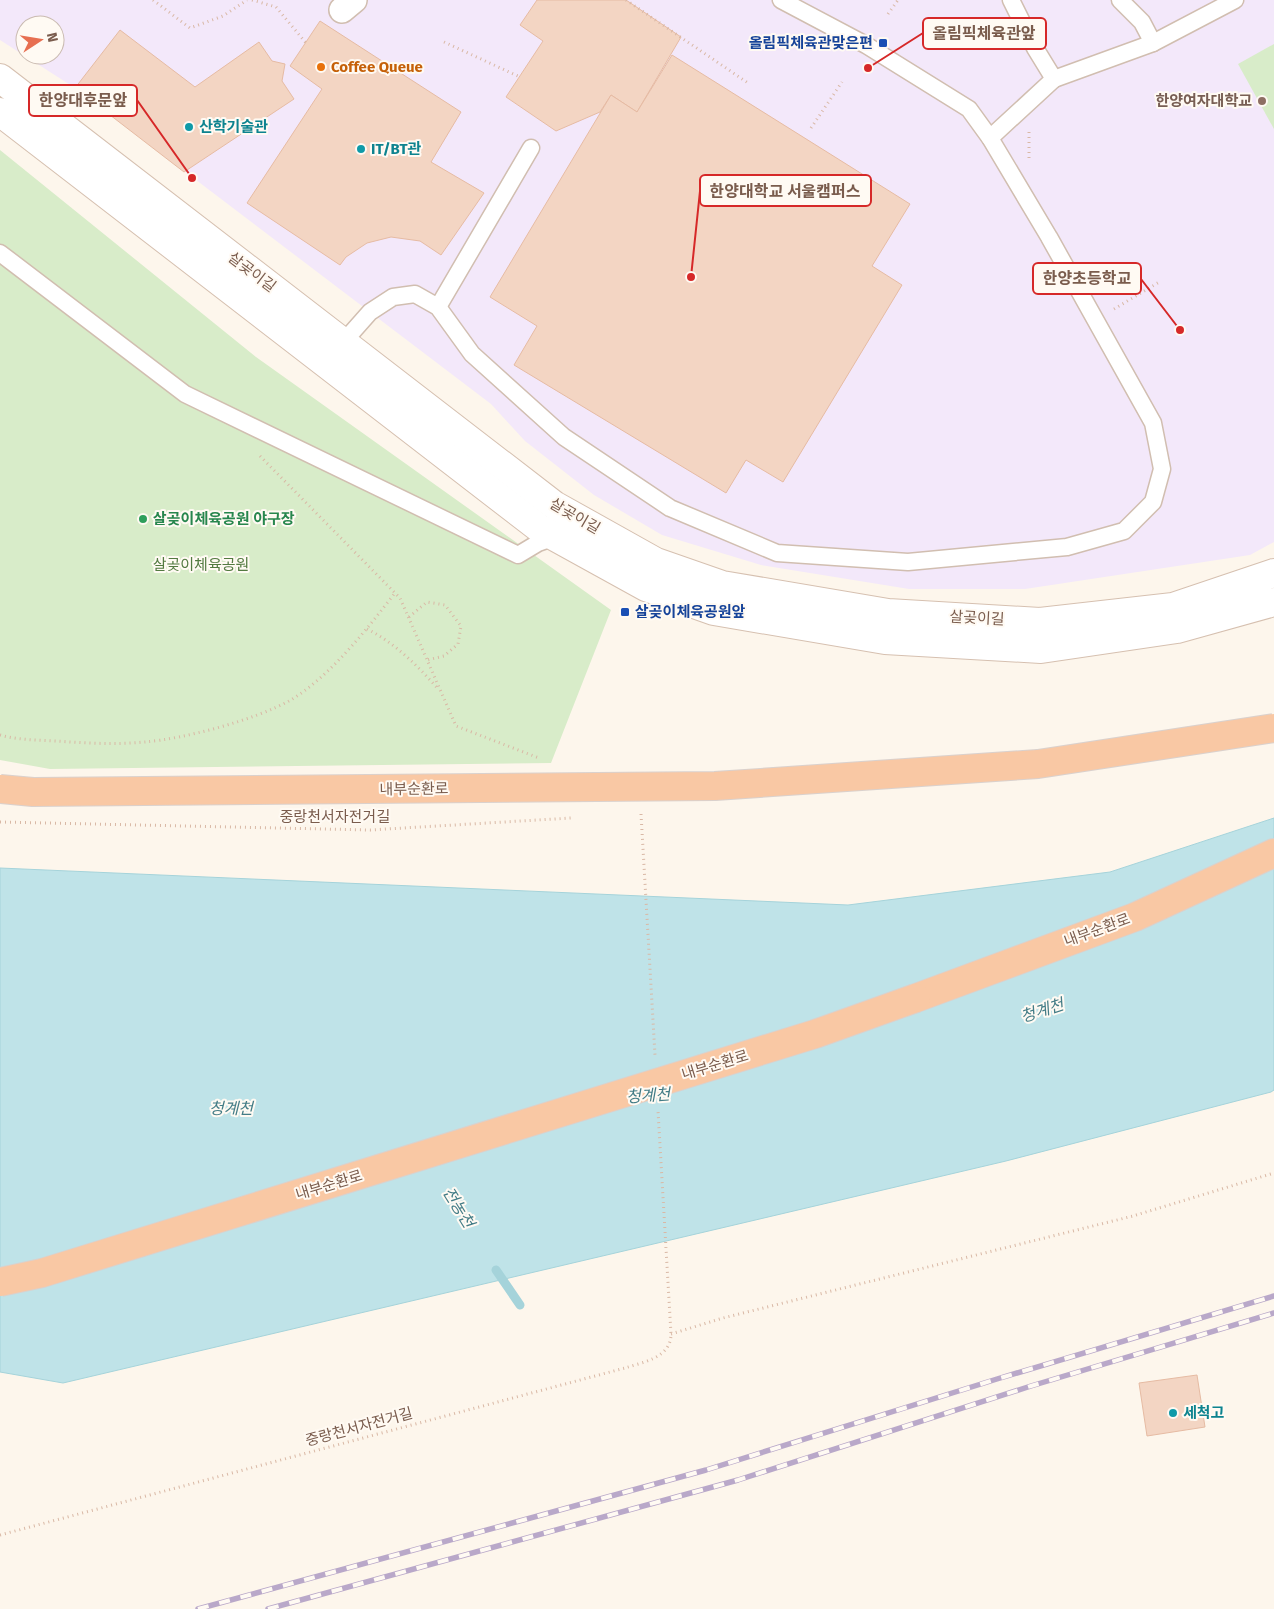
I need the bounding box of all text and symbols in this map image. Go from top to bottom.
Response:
north arrow [15,15,65,65]
callout: 올림픽체육관앞 [923,18,1046,49]
text: 올림픽체육관앞 [932,24,1036,43]
text: N [43,31,62,44]
place label: 올림픽체육관맞은편 [749,34,873,52]
marker: 올림픽체육관맞은편 [877,37,889,49]
place label: Coffee Queue [331,58,423,76]
marker: Coffee Queue [315,61,327,73]
callout: 한양대후문앞 [29,85,137,116]
text: 한양대후문앞 [39,91,127,110]
place label: 한양여자대학교 [1155,92,1252,110]
marker: 한양여자대학교 [1256,95,1268,107]
place label: 산학기술관 [199,118,268,136]
marker: 산학기술관 [183,121,195,133]
place label: IT/BT관 [371,140,422,158]
marker: IT/BT관 [355,143,367,155]
callout: 한양대학교 서울캠퍼스 [700,175,871,206]
text: 한양대학교 서울캠퍼스 [710,182,861,201]
street label: 살곶이길 [225,248,279,296]
callout: 한양초등학교 [1033,263,1141,294]
text: 한양초등학교 [1043,269,1131,288]
street label: 살곶이길 [547,494,603,538]
place label: 살곶이체육공원 야구장 [153,510,295,528]
marker: 살곶이체육공원 야구장 [137,513,149,525]
park label: 살곶이체육공원 [153,556,249,574]
place label: 살곶이체육공원앞 [635,603,746,621]
marker: 살곶이체육공원앞 [619,606,631,618]
street label: 살곶이길 [949,608,1005,628]
street label: 내부순환로 [379,779,449,799]
street label: 중랑천서자전거길 [280,808,390,826]
street label: 내부순환로 [1061,910,1133,950]
water label: 청계천 [1018,994,1068,1026]
street label: 내부순환로 [679,1046,751,1084]
water label: 청계천 [625,1084,673,1107]
water label: 청계천 [209,1099,255,1118]
street label: 내부순환로 [293,1166,365,1204]
water label: 전농천 [439,1184,480,1233]
street label: 중랑천서자전거길 [303,1404,415,1450]
place label: 세척고 [1183,1404,1225,1422]
marker: 세척고 [1167,1407,1179,1419]

